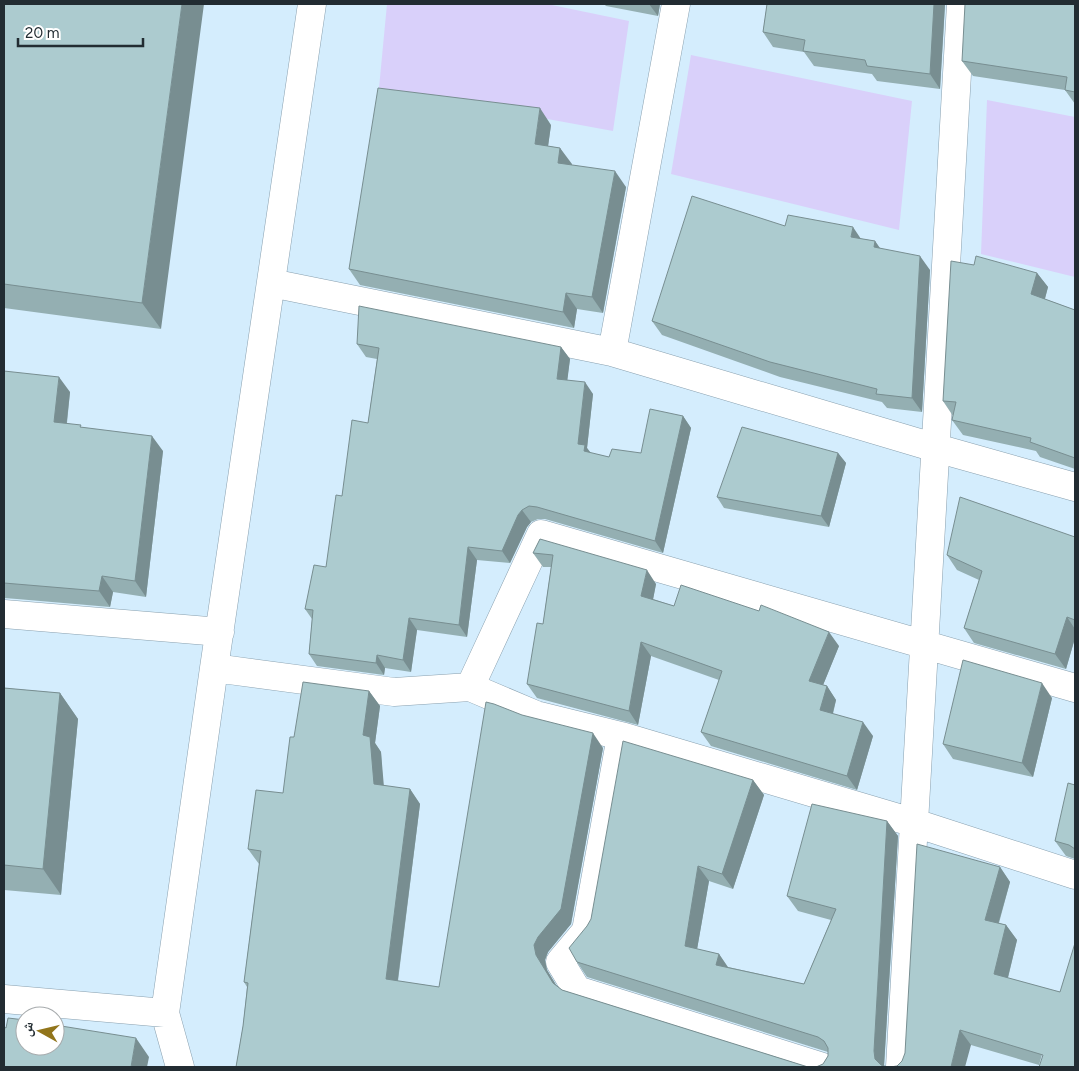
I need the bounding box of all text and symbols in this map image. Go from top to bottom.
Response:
scale bar [18,15,142,47]
text: 20 m [25,24,59,42]
north arrow [15,1006,65,1056]
text: ش [18,1021,37,1038]

